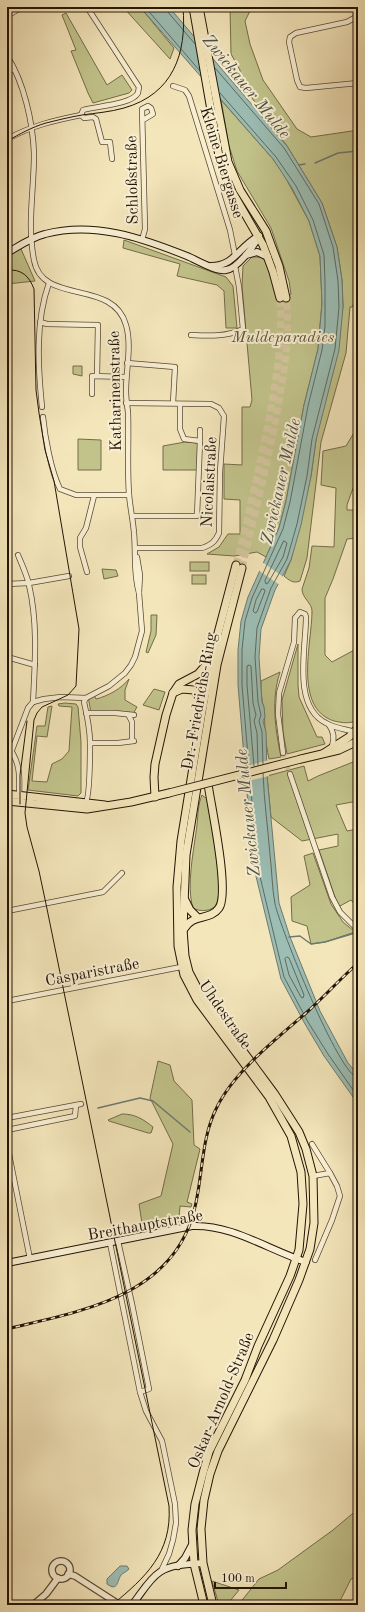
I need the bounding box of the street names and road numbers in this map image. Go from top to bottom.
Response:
street label: Kleine Biergasse [197,105,246,220]
street label: Schloßstraße [124,135,142,225]
street label: Katharinenstraße [107,331,125,451]
street label: Nicolaistraße [200,436,220,528]
street label: Dr.-Friedrichs-Ring [180,631,220,771]
street label: Casparistraße [44,956,141,990]
street label: Uhdestraße [195,978,254,1052]
street label: Breithauptstraße [86,1208,204,1244]
street label: Oskar-Arnold-Straße [186,1330,258,1471]

